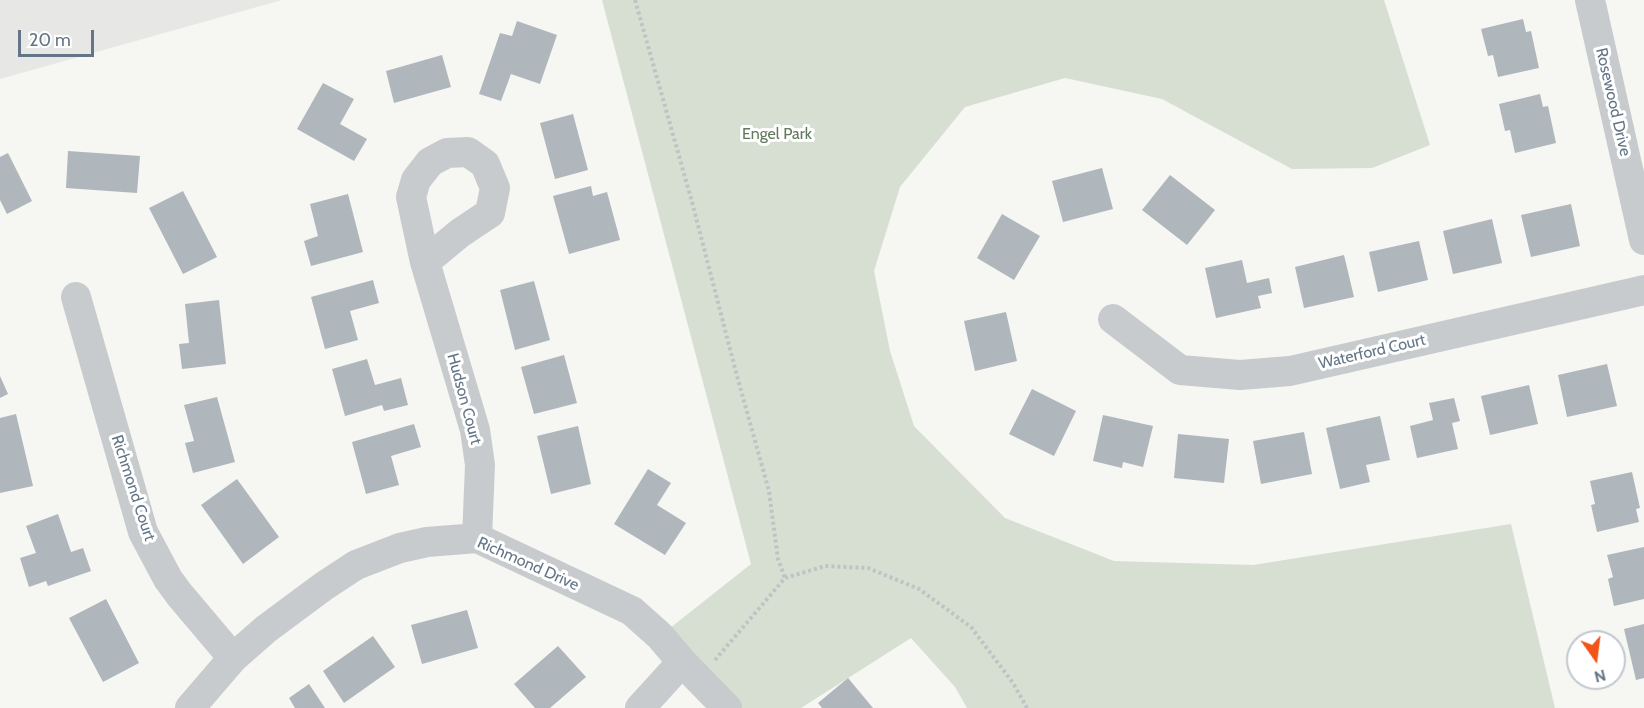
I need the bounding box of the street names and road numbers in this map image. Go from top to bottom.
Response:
street label: Rosewood Drive [1591,46,1635,158]
street label: Waterford Court [1317,330,1427,374]
street label: Hudson Court [443,351,485,447]
street label: Richmond Court [107,433,159,543]
street label: Richmond Drive [474,533,582,595]

